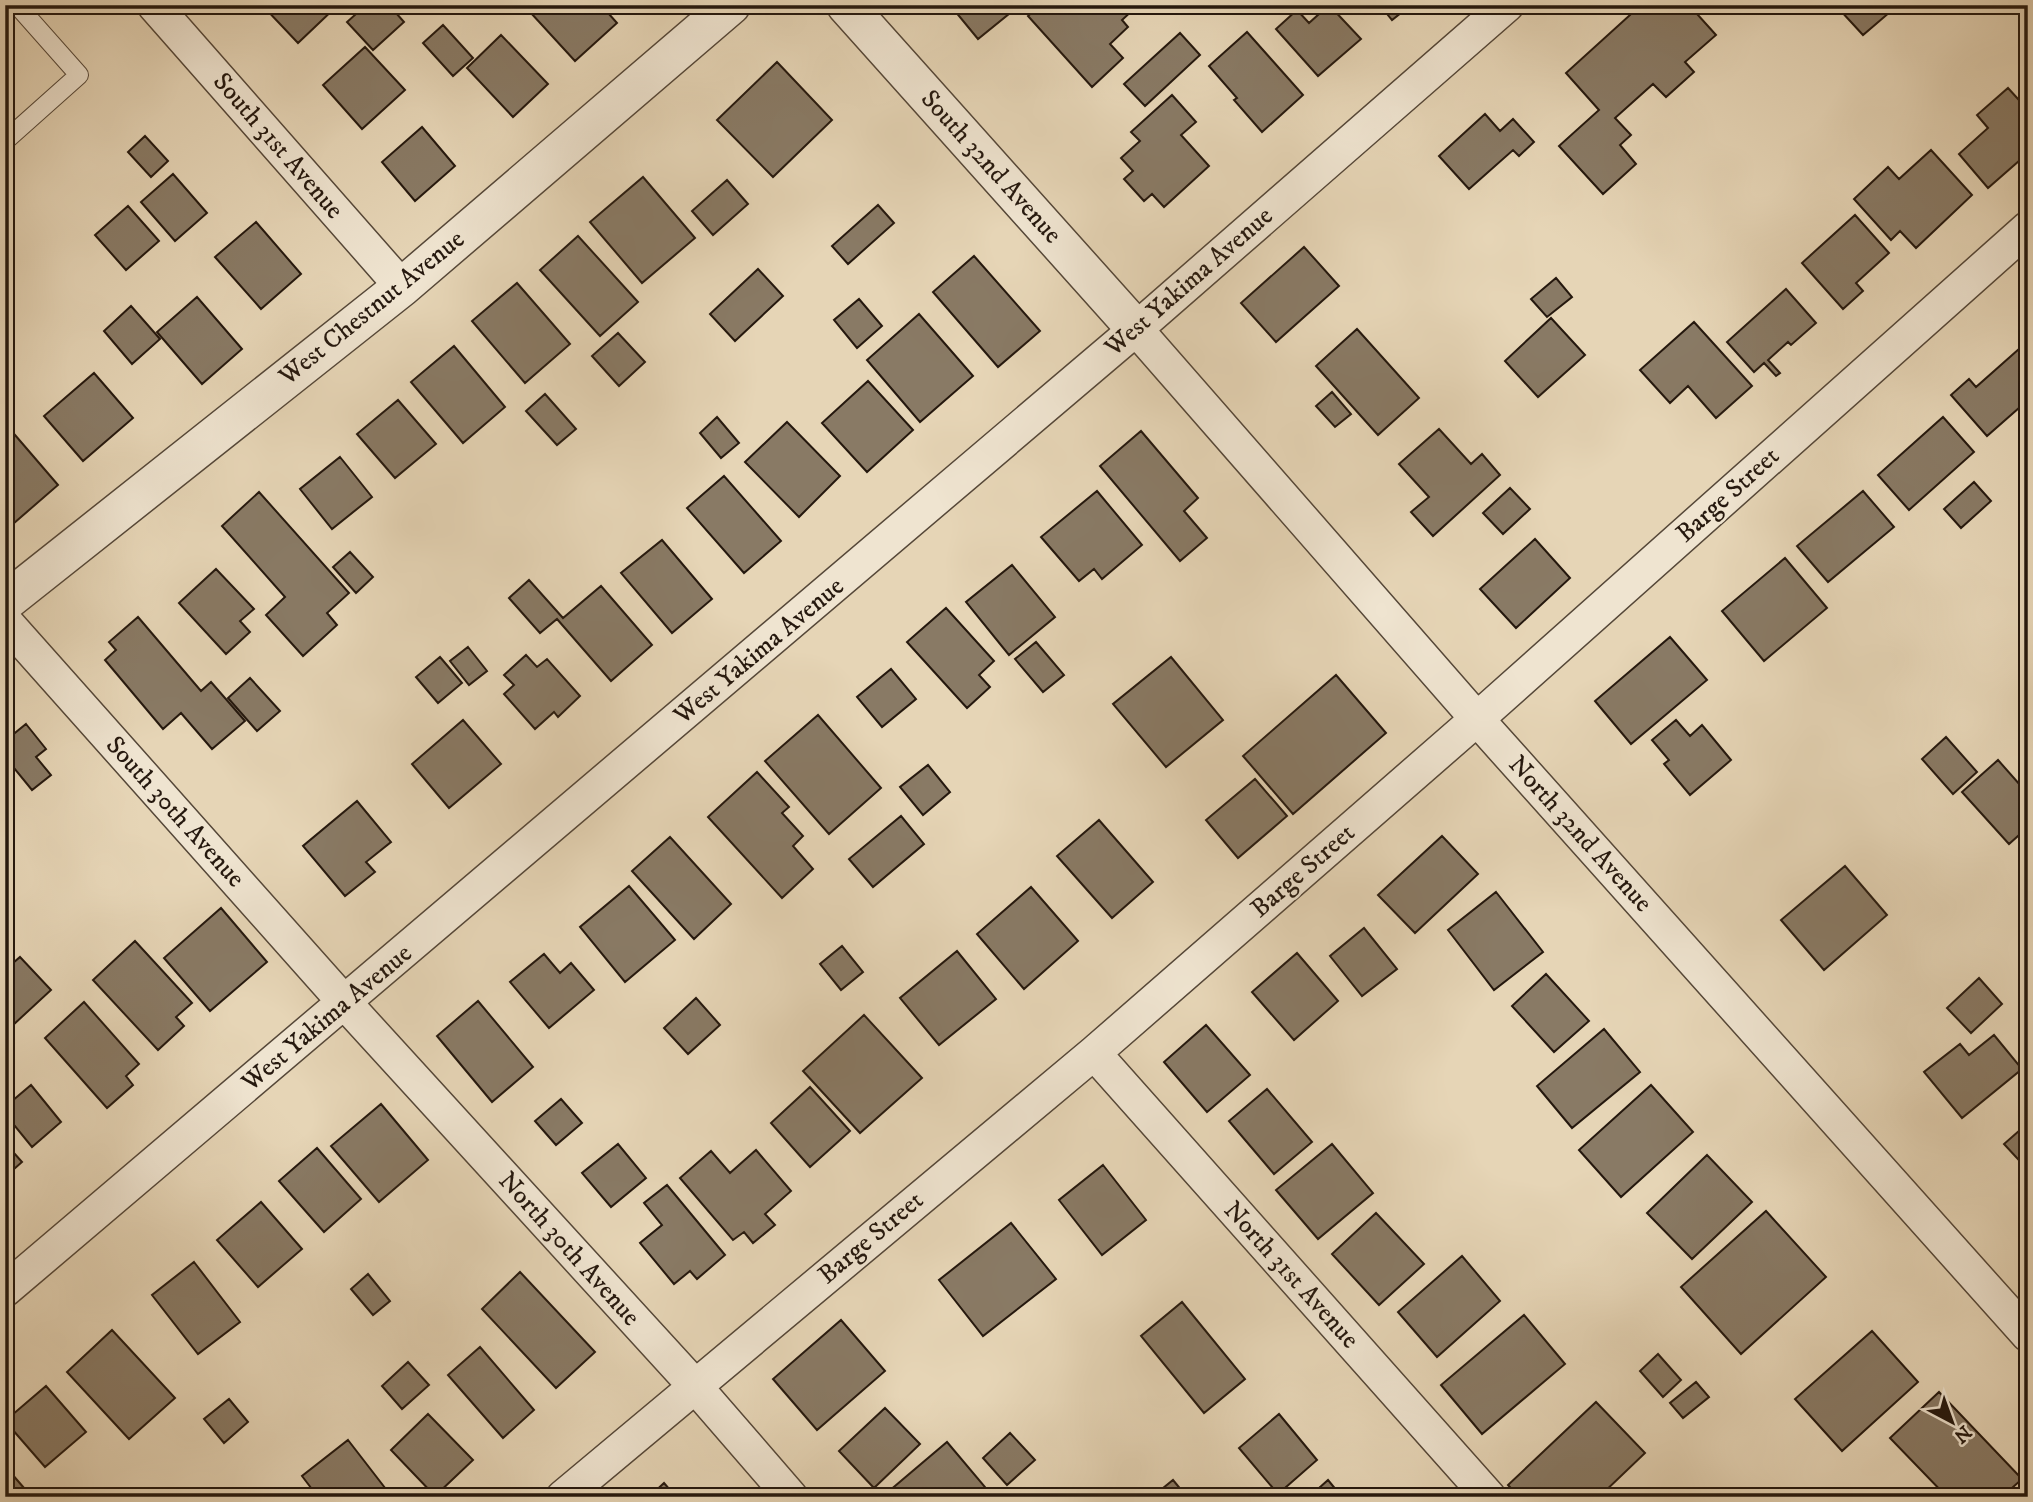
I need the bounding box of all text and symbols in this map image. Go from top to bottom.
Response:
street label: South 31st Avenue [205,66,351,226]
street label: South 32nd Avenue [913,83,1069,251]
street label: West Yakima Avenue [1097,200,1280,365]
street label: West Chestnut Avenue [272,223,472,394]
street label: Barge Street [1670,440,1786,550]
street label: West Yakima Avenue [666,570,851,733]
street label: South 30th Avenue [98,729,252,895]
street label: North 32nd Avenue [1501,749,1659,919]
street label: Barge Street [1244,817,1362,925]
street label: West Yakima Avenue [234,937,419,1100]
street label: North 30th Avenue [491,1165,647,1333]
street label: Barge Street [811,1184,931,1292]
street label: North 31st Avenue [1216,1194,1366,1356]
north arrow [1918,1386,1988,1456]
text: N [1948,1420,1976,1448]

